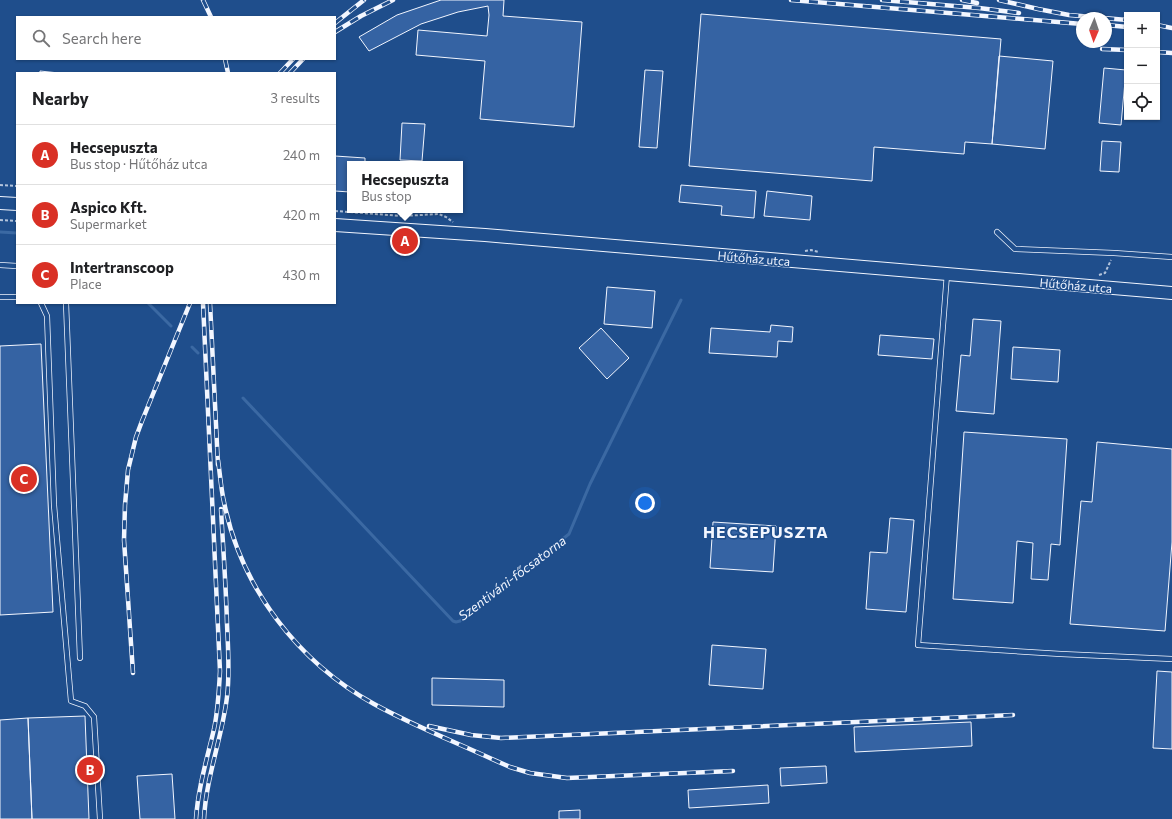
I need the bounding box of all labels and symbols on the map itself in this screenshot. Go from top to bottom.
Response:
north arrow [1076,12,1112,48]
pin: A [392,226,418,256]
street label: Hűtőház utca [717,248,791,268]
street label: Hűtőház utca [1039,275,1113,295]
pin: C [11,464,37,494]
your location [635,493,655,513]
district label: HECSEPUSZTA [703,522,829,541]
water label: Szentiváni-főcsatorna [455,532,569,624]
pin: B [77,755,103,785]

